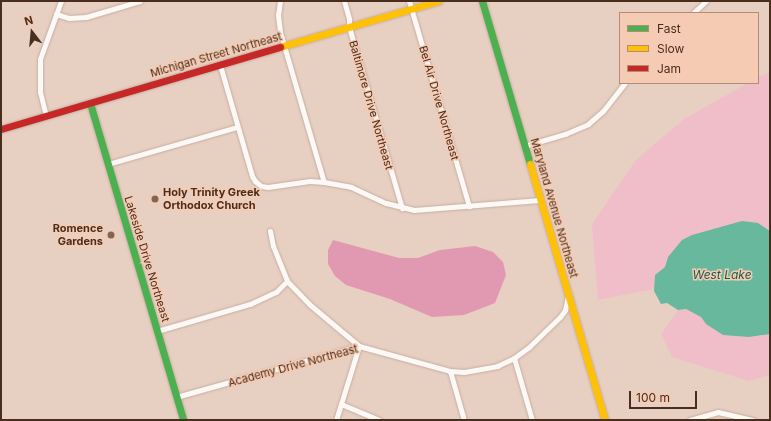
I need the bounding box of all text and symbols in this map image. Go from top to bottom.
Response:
north arrow [12,12,52,52]
legend [619,12,759,84]
text: N [23,13,35,28]
text: Fast [657,21,681,36]
street label: Michigan Street Northeast [149,30,283,80]
street label: Baltimore Drive Northeast [346,39,396,171]
text: Slow [657,41,684,56]
street label: Bel Air Drive Northeast [416,44,462,162]
text: Jam [657,61,681,76]
street label: Maryland Avenue Northeast [528,137,580,279]
place label: Holy Trinity Greek Orthodox Church [163,186,260,212]
street label: Lakeside Drive Northeast [122,194,172,324]
marker: Holy Trinity Greek Orthodox Church [150,194,160,204]
place label: Romence Gardens [53,222,103,248]
marker: Romence Gardens [106,230,116,240]
water label: West Lake [692,268,752,282]
street label: Academy Drive Northeast [227,342,359,390]
scale bar [631,383,699,409]
text: 100 m [636,390,670,405]

